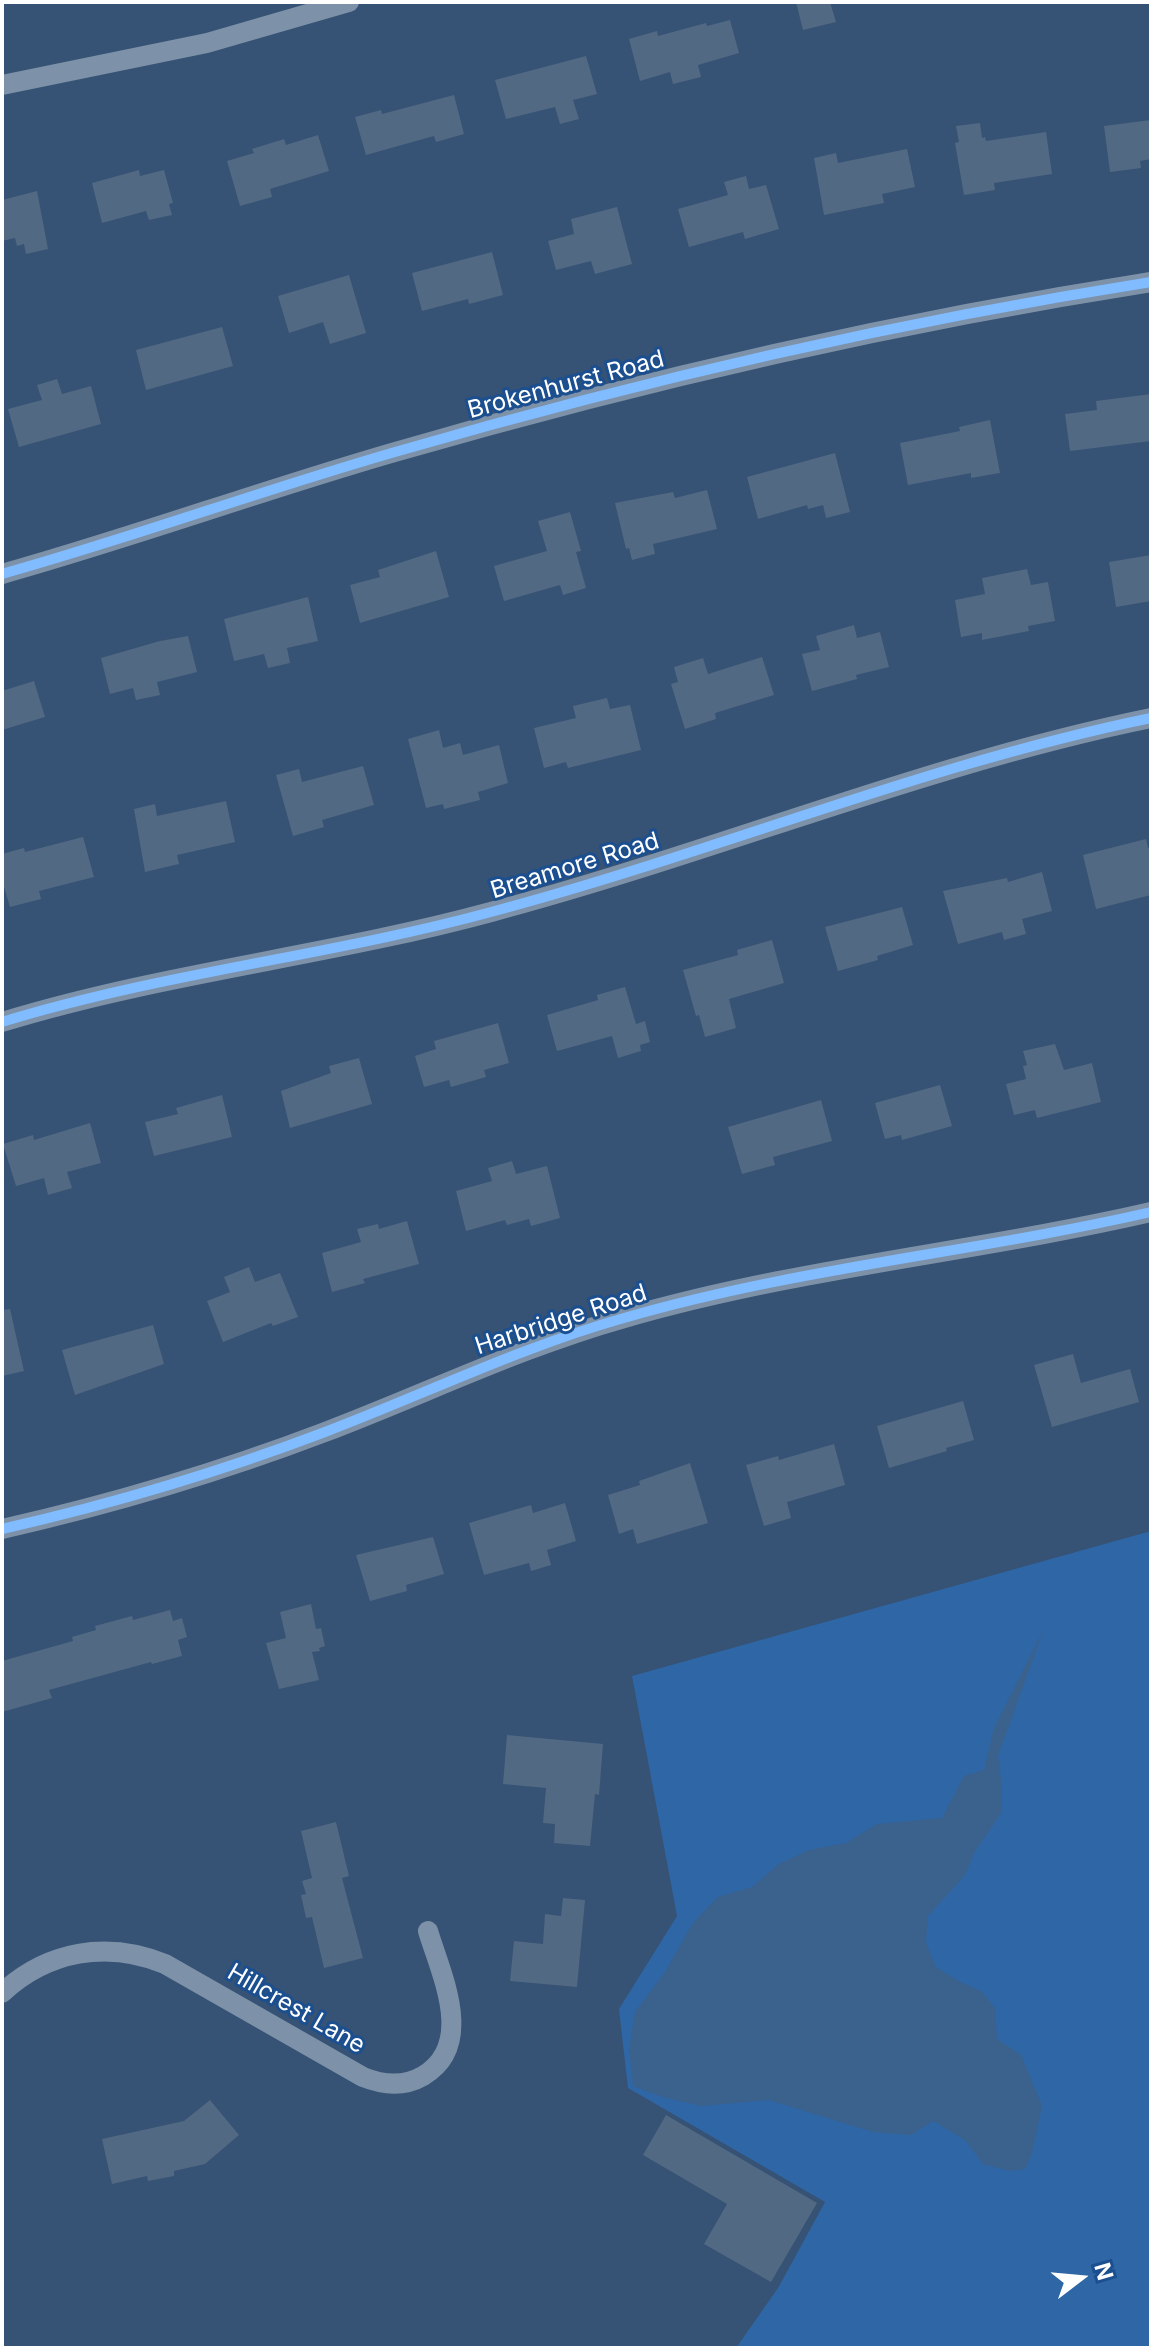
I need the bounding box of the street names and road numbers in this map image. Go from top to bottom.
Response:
street label: Brokenhurst Road [465,345,667,425]
street label: Breamore Road [487,827,663,905]
street label: Harbridge Road [472,1279,650,1361]
street label: Hillcrest Lane [222,1958,370,2060]

